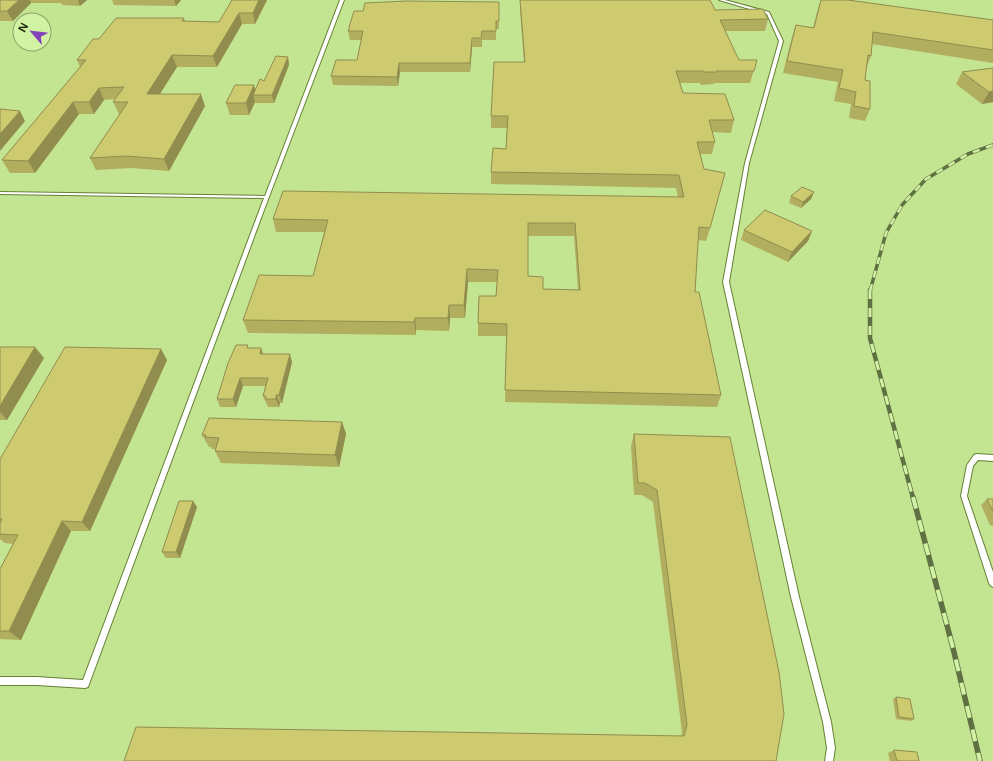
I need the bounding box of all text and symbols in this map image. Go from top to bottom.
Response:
north arrow [12,12,52,52]
text: N [14,20,31,35]

